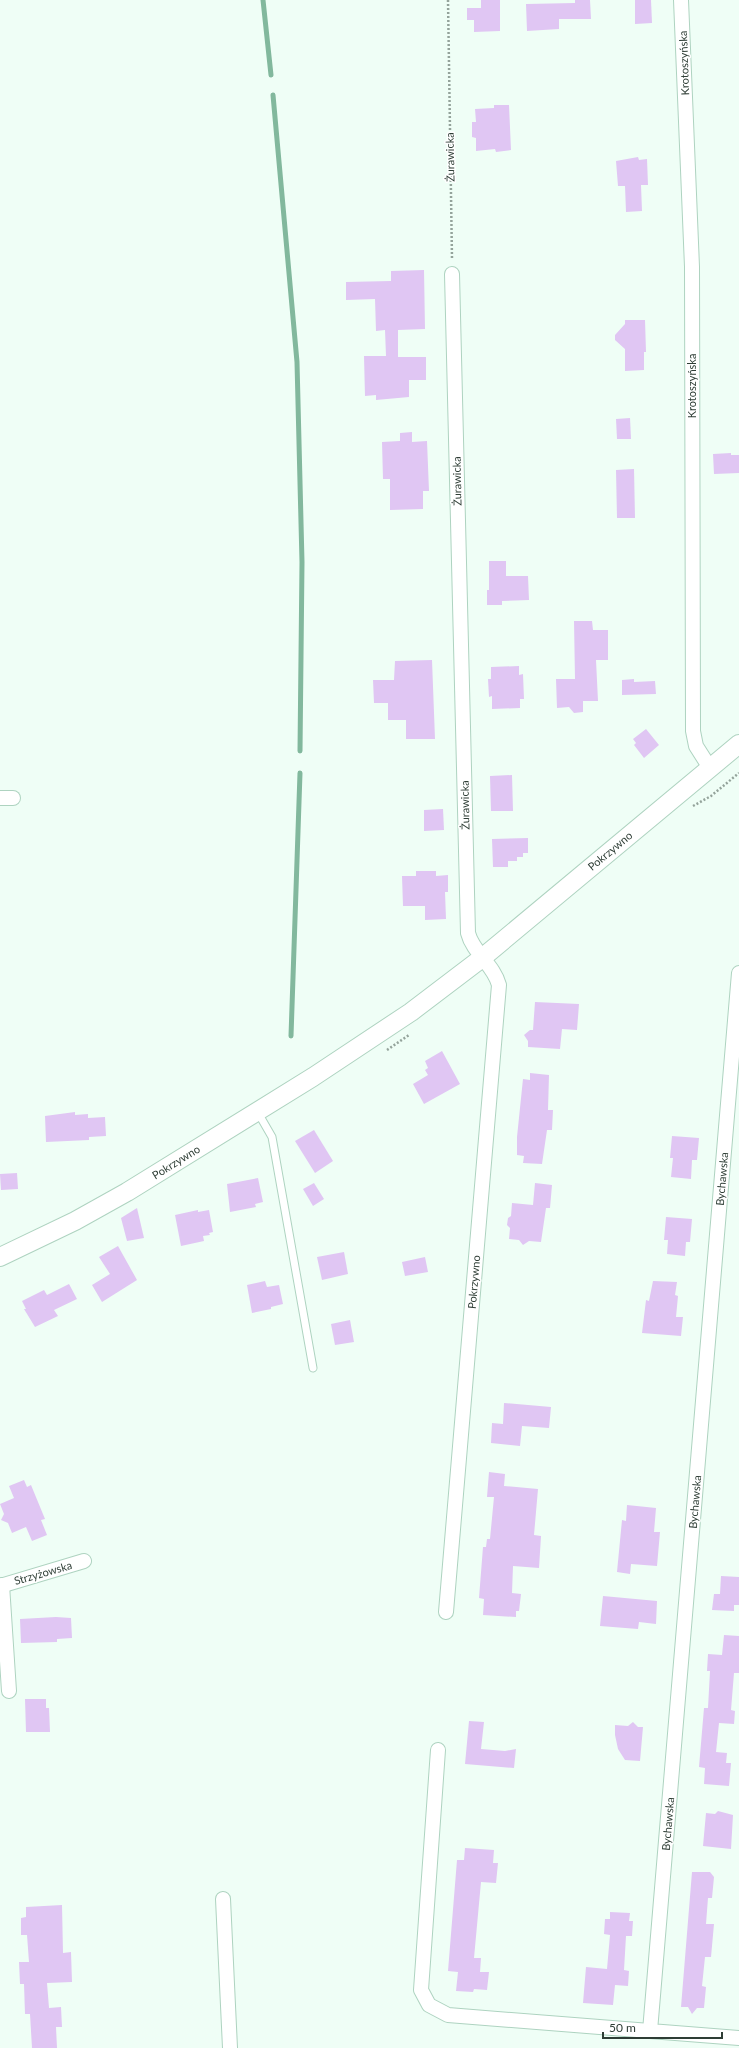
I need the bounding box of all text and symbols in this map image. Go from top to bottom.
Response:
street label: Krotoszyńska [676,30,691,96]
street label: Żurawicka [443,132,456,182]
street label: Krotoszyńska [685,354,698,418]
street label: Żurawicka [450,456,463,506]
street label: Żurawicka [458,780,471,830]
street label: Pokrzywno [585,828,634,873]
street label: Pokrzywno [149,1142,202,1181]
street label: Bychawska [713,1152,730,1206]
street label: Pokrzywno [465,1255,482,1309]
street label: Bychawska [686,1475,703,1529]
street label: Strzyżowska [12,1558,73,1587]
street label: Bychawska [659,1797,676,1851]
scale bar [603,2014,722,2040]
text: 50 m [609,2020,636,2035]

